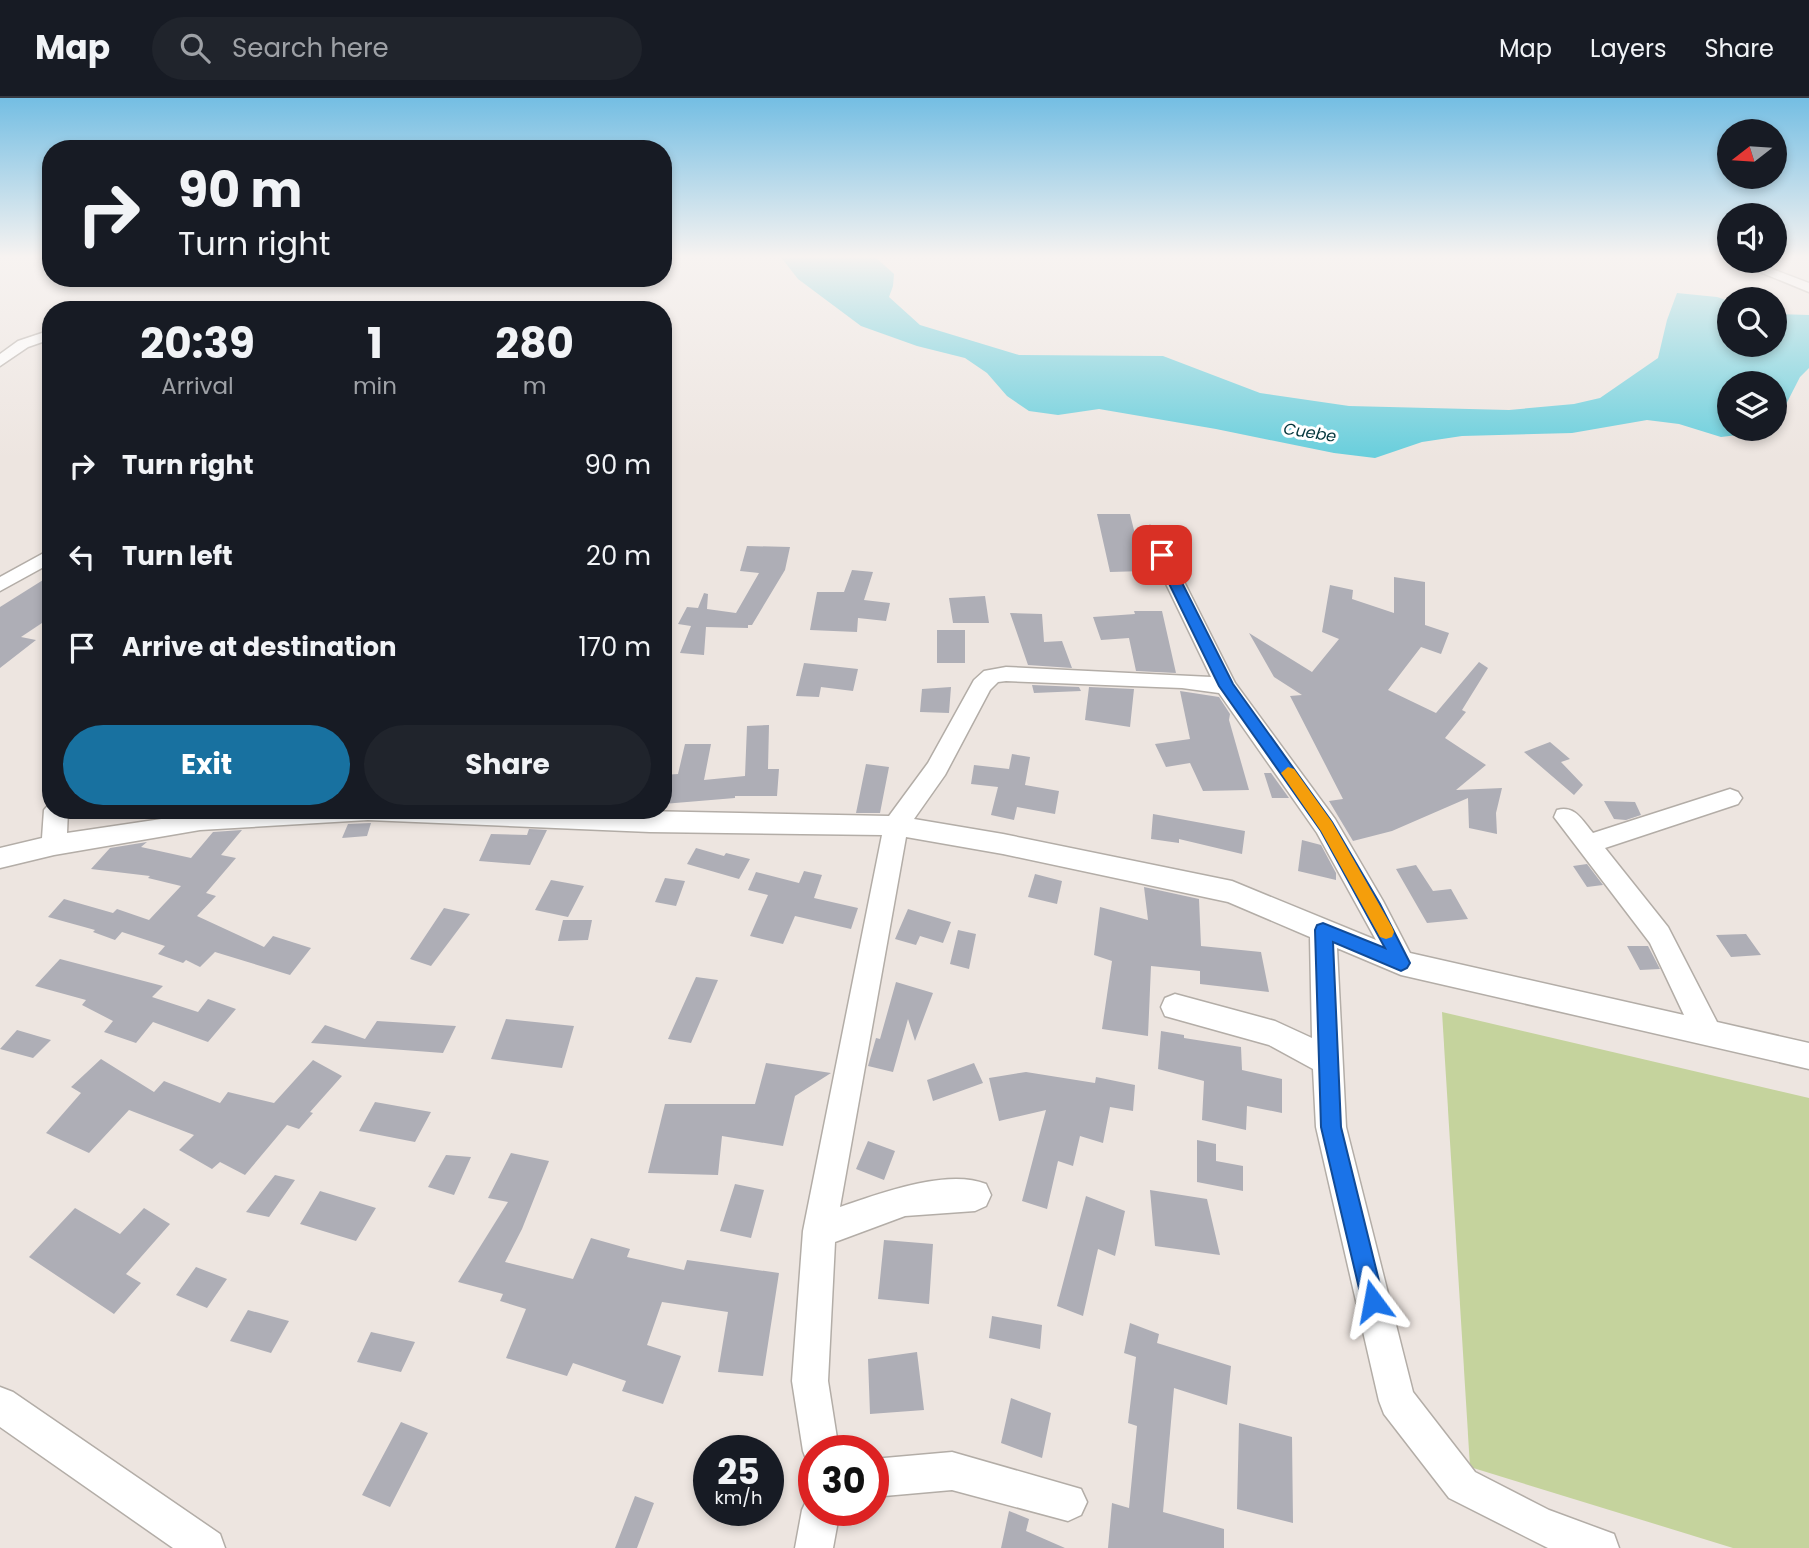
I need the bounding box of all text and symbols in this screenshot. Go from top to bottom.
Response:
search box [152,17,642,80]
text: Map [35,24,110,71]
icon: search [176,29,214,67]
text: Search here [232,30,389,66]
text: Map [1499,32,1552,65]
text: Layers [1590,32,1666,65]
text: Share [1704,32,1774,65]
north arrow [1717,119,1787,189]
map controls [1717,119,1787,441]
text: 90 m [178,156,302,224]
icon: right [63,168,154,259]
button: sound [1717,203,1787,273]
text: Turn right [178,221,330,266]
button: search [1717,287,1787,357]
text: 20:39 [140,314,255,373]
text: 1 [367,314,383,373]
text: 280 [495,314,574,373]
text: Arrival [161,370,234,402]
text: min [353,370,397,402]
text: m [523,370,546,402]
button: layers [1717,371,1787,441]
water label: Cuebe [1282,417,1338,448]
icon: right [63,447,101,485]
text: Turn right [122,447,254,483]
text: 90 m [585,447,651,483]
pin [1132,525,1192,585]
icon: arrive [1143,536,1181,574]
icon: left [63,538,101,576]
text: Turn left [122,538,233,574]
text: 20 m [586,538,651,574]
icon: arrive [63,629,101,667]
text: Arrive at destination [122,629,397,665]
text: 170 m [578,629,651,665]
button: Exit [63,725,350,805]
button: Share [364,725,651,805]
position arrow [1336,1264,1410,1338]
speed limit sign: 30 [798,1435,889,1526]
text: 25 [717,1447,760,1496]
text: km/h [715,1485,762,1510]

